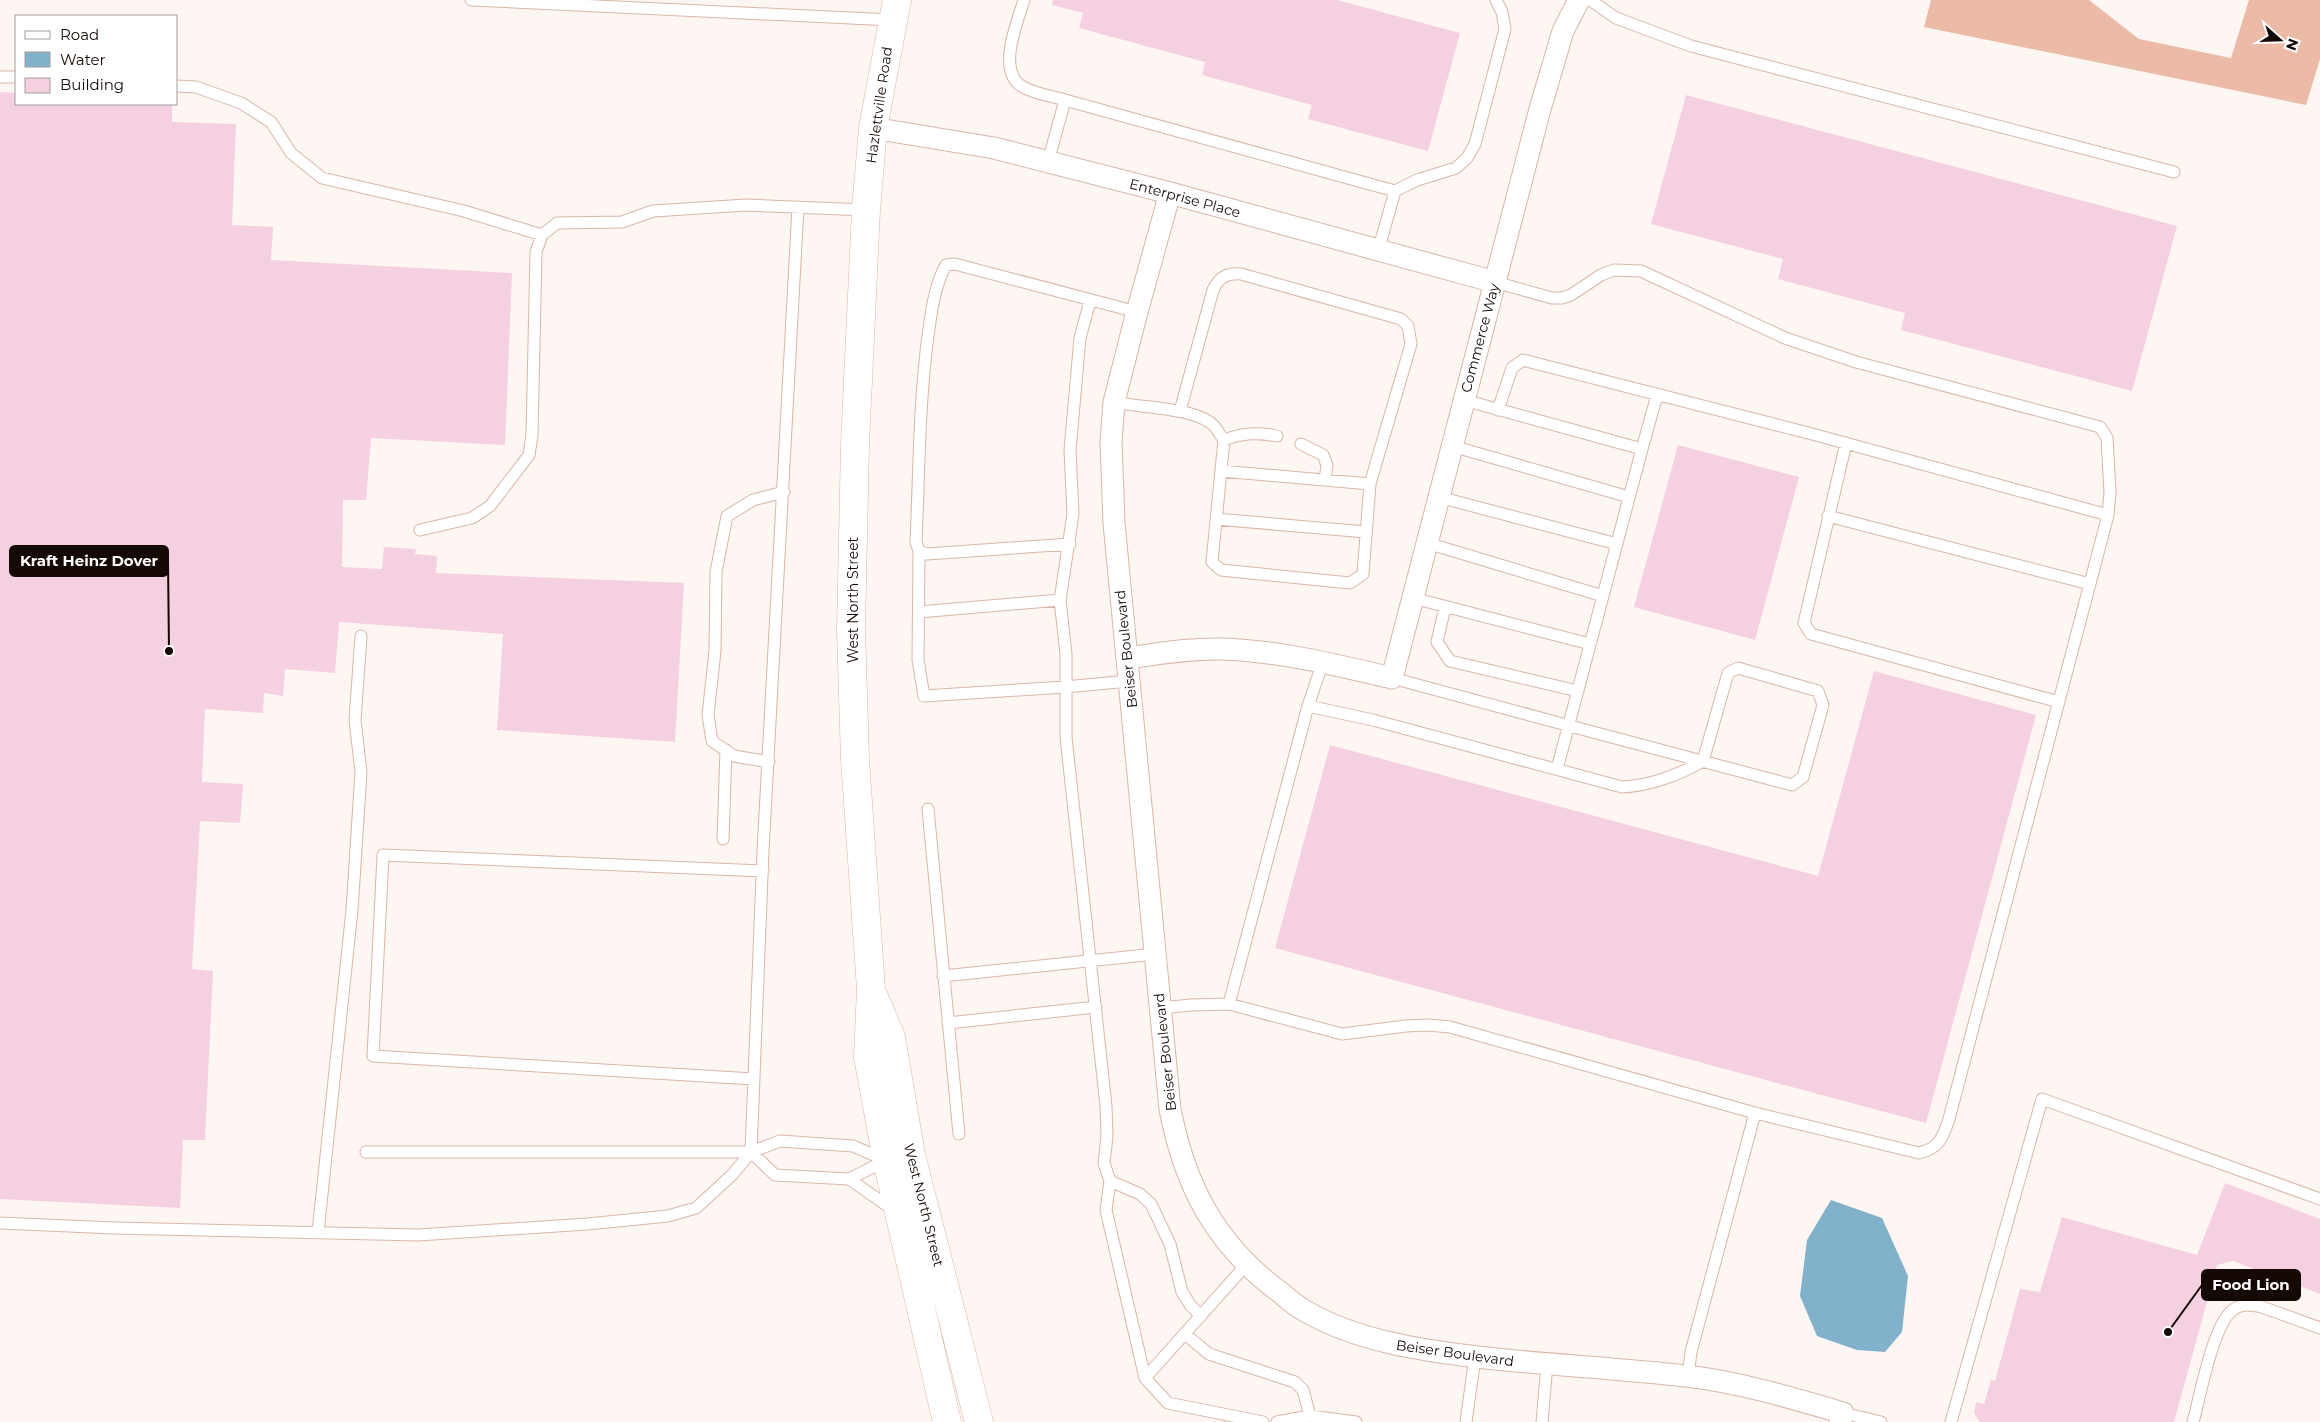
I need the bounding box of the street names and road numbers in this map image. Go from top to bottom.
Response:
street label: Hazlettville Road [862,45,896,165]
street label: Enterprise Place [1127,175,1243,221]
street label: Commerce Way [1457,281,1503,395]
street label: West North Street [844,536,862,663]
street label: Beiser Boulevard [1111,589,1141,709]
street label: Beiser Boulevard [1150,992,1180,1112]
street label: West North Street [900,1141,948,1269]
street label: Beiser Boulevard [1395,1336,1515,1370]

